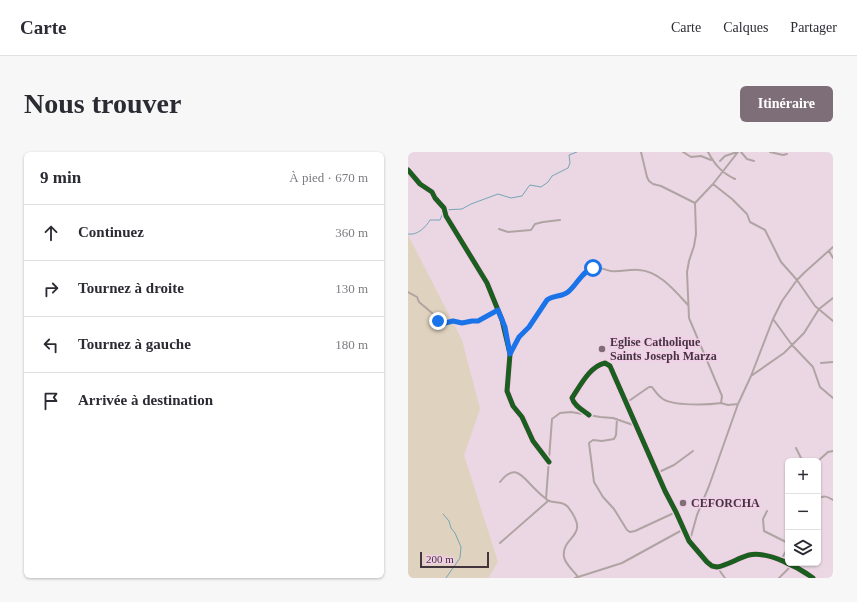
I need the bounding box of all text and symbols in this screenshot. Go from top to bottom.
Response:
text: Carte [20,17,66,38]
text: Carte [671,20,701,35]
text: Calques [723,20,768,35]
text: Partager [790,20,837,35]
button: Itinéraire [740,86,833,122]
text: Nous trouver [24,88,181,119]
text: 9 min [40,168,81,187]
text: À pied · 670 m [289,170,368,185]
icon: ahead [40,222,62,244]
text: Continuez [78,224,144,240]
text: 360 m [335,225,368,240]
route start [584,259,602,277]
icon: right [40,278,62,300]
text: Tournez à droite [78,280,184,296]
text: 130 m [335,281,368,296]
route end [429,312,447,330]
icon: left [40,334,62,356]
place label: Eglise Catholique Saints Joseph Marza [610,335,717,363]
text: Tournez à gauche [78,336,191,352]
text: 180 m [335,337,368,352]
marker: Eglise Catholique Saints Joseph Marza [597,344,607,354]
icon: arrive [40,390,62,412]
text: Arrivée à destination [78,392,213,408]
map controls [785,458,821,566]
button: + [785,458,821,494]
button: − [785,494,821,530]
place label: CEFORCHA [691,496,760,510]
marker: CEFORCHA [678,498,688,508]
button: layers [785,530,821,566]
scale bar [420,550,489,569]
text: 200 m [426,553,454,565]

